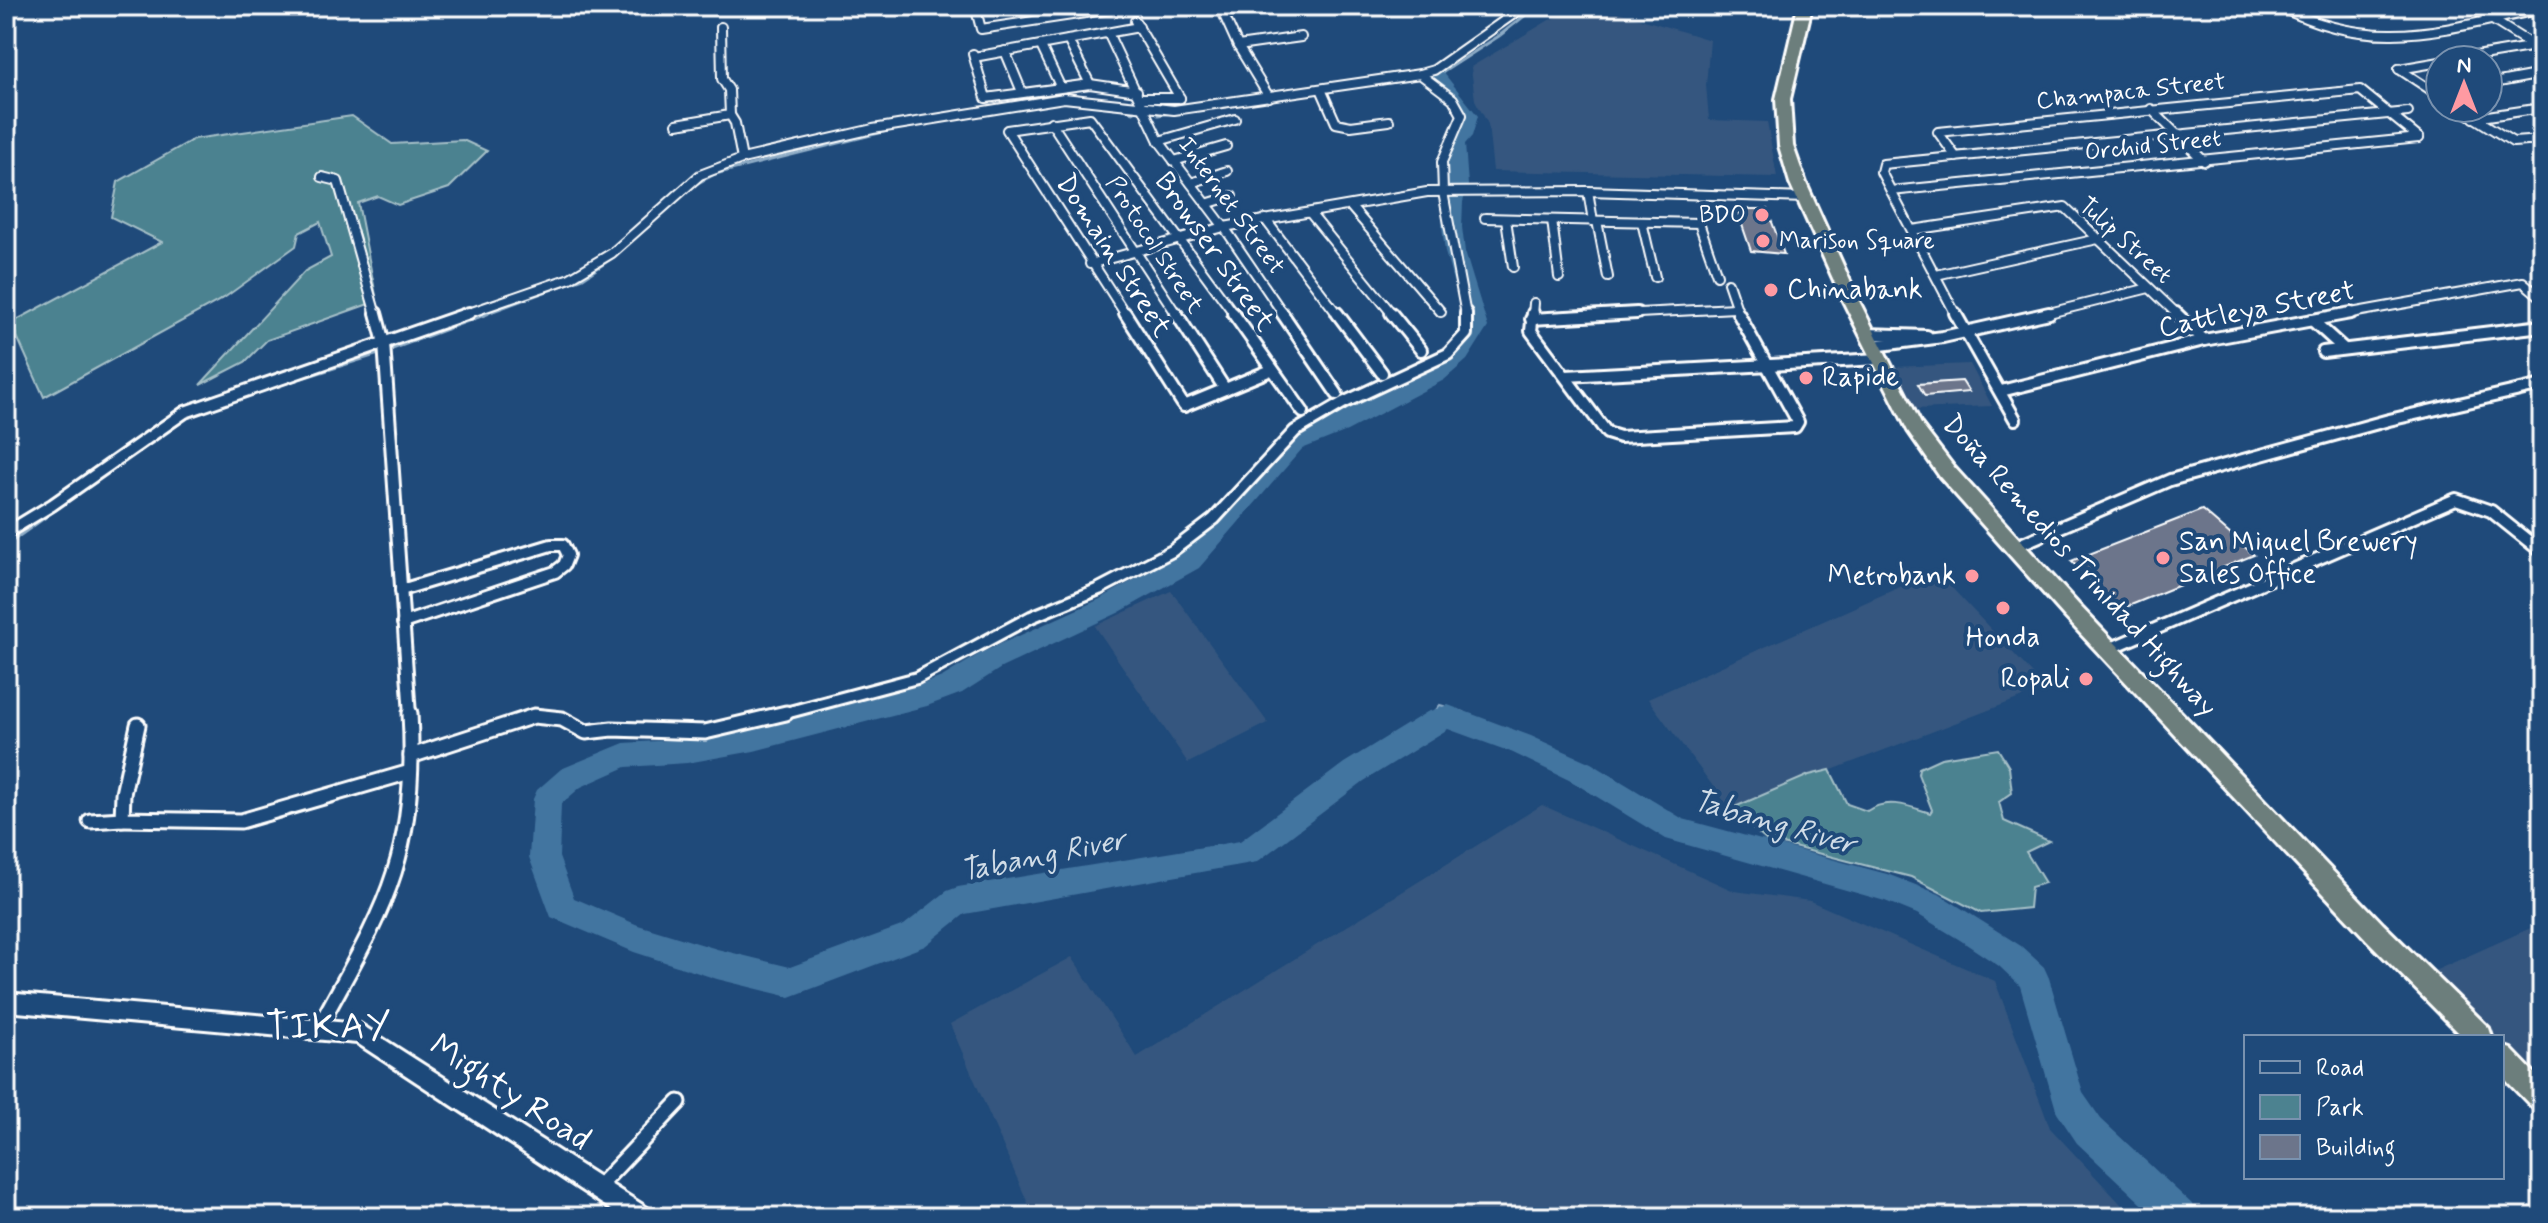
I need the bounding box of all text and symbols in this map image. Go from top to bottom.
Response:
north arrow [2424,44,2504,124]
text: N [2457,52,2471,80]
street label: Champaca Street [2035,67,2227,117]
street label: Orchid Street [2083,123,2223,169]
street label: Internet Street [1170,131,1292,281]
street label: Browser Street [1145,165,1283,339]
street label: Domain Street [1046,167,1180,345]
street label: Protocol Street [1098,170,1210,320]
street label: Tulip Street [2072,191,2178,291]
place label: BDO [1699,200,1746,231]
marker: BDO [1753,206,1771,224]
place label: Marison Square [1779,226,1935,257]
marker: Marison Square [1754,232,1772,250]
place label: Chinabank [1787,272,1923,309]
street label: Cattleya Street [2155,273,2359,347]
marker: Chinabank [1762,281,1780,299]
place label: Rapide [1822,360,1899,397]
marker: Rapide [1797,369,1815,387]
street label: Doña Remedios Trinidad Highway [1931,407,2225,727]
place label: San Miguel Brewery Sales Office [2179,524,2418,593]
marker: San Miguel Brewery Sales Office [2154,549,2172,567]
place label: Metrobank [1828,558,1956,595]
marker: Metrobank [1963,567,1981,585]
marker: Honda [1994,599,2012,617]
place label: Honda [1966,620,2040,657]
place label: Ropali [2001,661,2070,698]
marker: Ropali [2077,670,2095,688]
water label: Tabang River [1688,781,1863,867]
water label: Tabang River [957,820,1133,892]
district label: TIKAY [265,1003,393,1052]
street label: Mighty Road [419,1024,600,1165]
legend [2244,1035,2504,1179]
text: Road [2316,1053,2364,1084]
text: Park [2316,1093,2364,1124]
text: Building [2316,1133,2396,1167]

